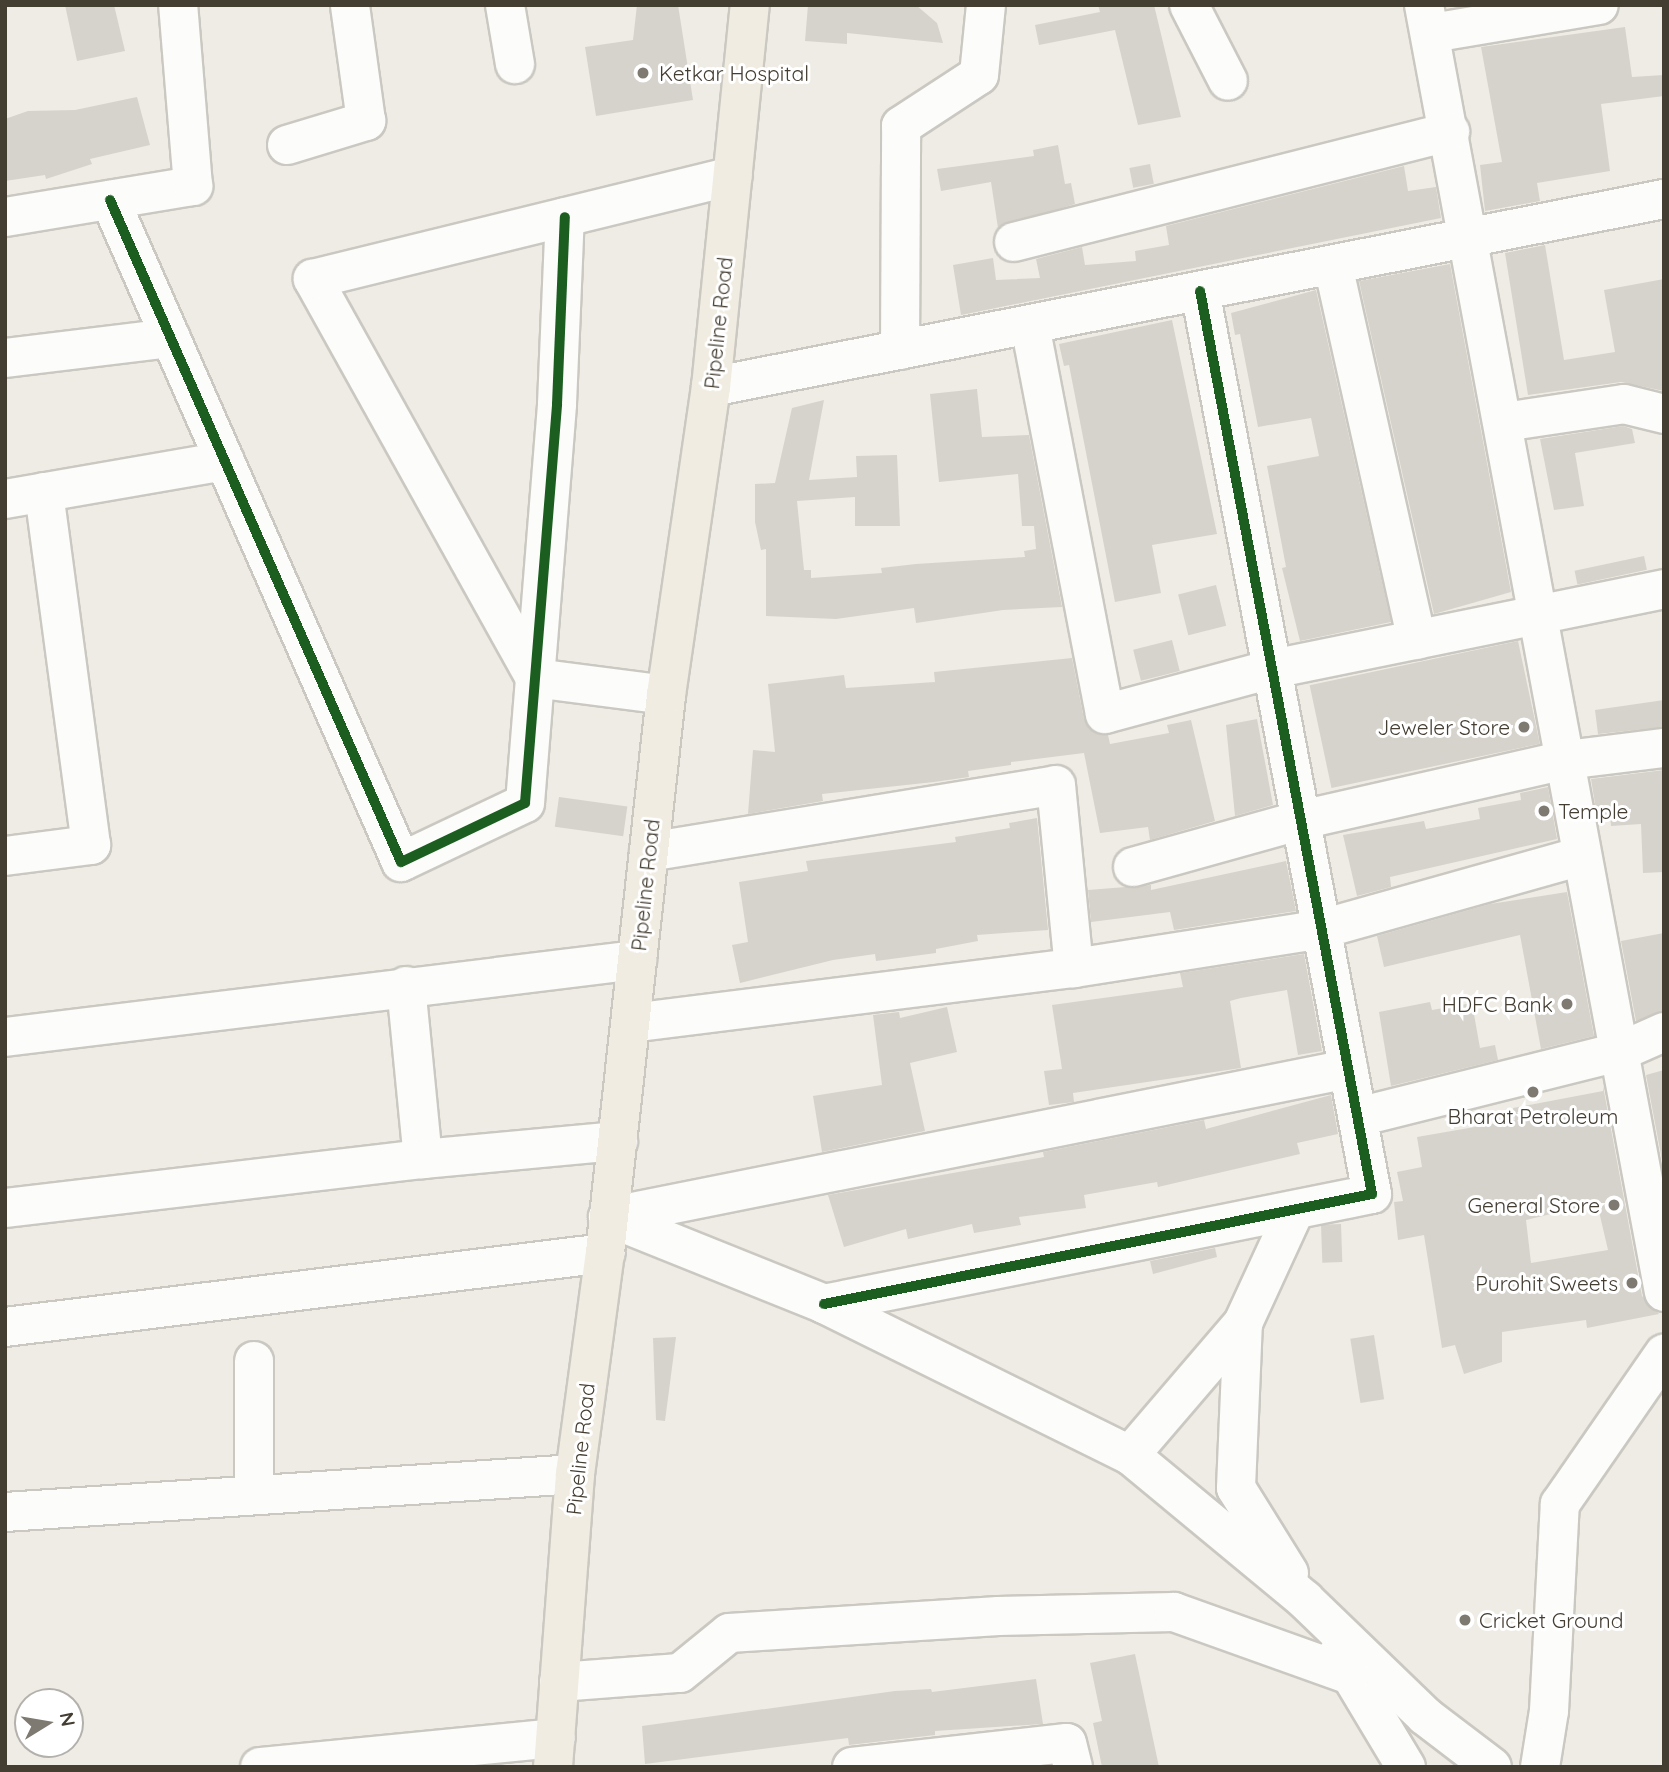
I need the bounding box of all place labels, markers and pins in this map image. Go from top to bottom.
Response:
place label: Ketkar Hospital [659,60,809,86]
marker: Ketkar Hospital [633,63,653,83]
place label: Jeweler Store [1377,714,1510,740]
marker: Jeweler Store [1516,719,1532,735]
place label: Temple [1558,798,1628,824]
marker: Temple [1536,803,1552,819]
place label: HDFC Bank [1442,991,1553,1017]
marker: HDFC Bank [1559,996,1575,1012]
marker: Bharat Petroleum [1525,1084,1541,1100]
place label: Bharat Petroleum [1448,1103,1618,1129]
place label: General Store [1467,1192,1600,1218]
marker: General Store [1606,1197,1622,1213]
place label: Purohit Sweets [1475,1270,1618,1296]
marker: Purohit Sweets [1624,1275,1640,1291]
place label: Cricket Ground [1479,1607,1623,1633]
marker: Cricket Ground [1457,1612,1473,1628]

